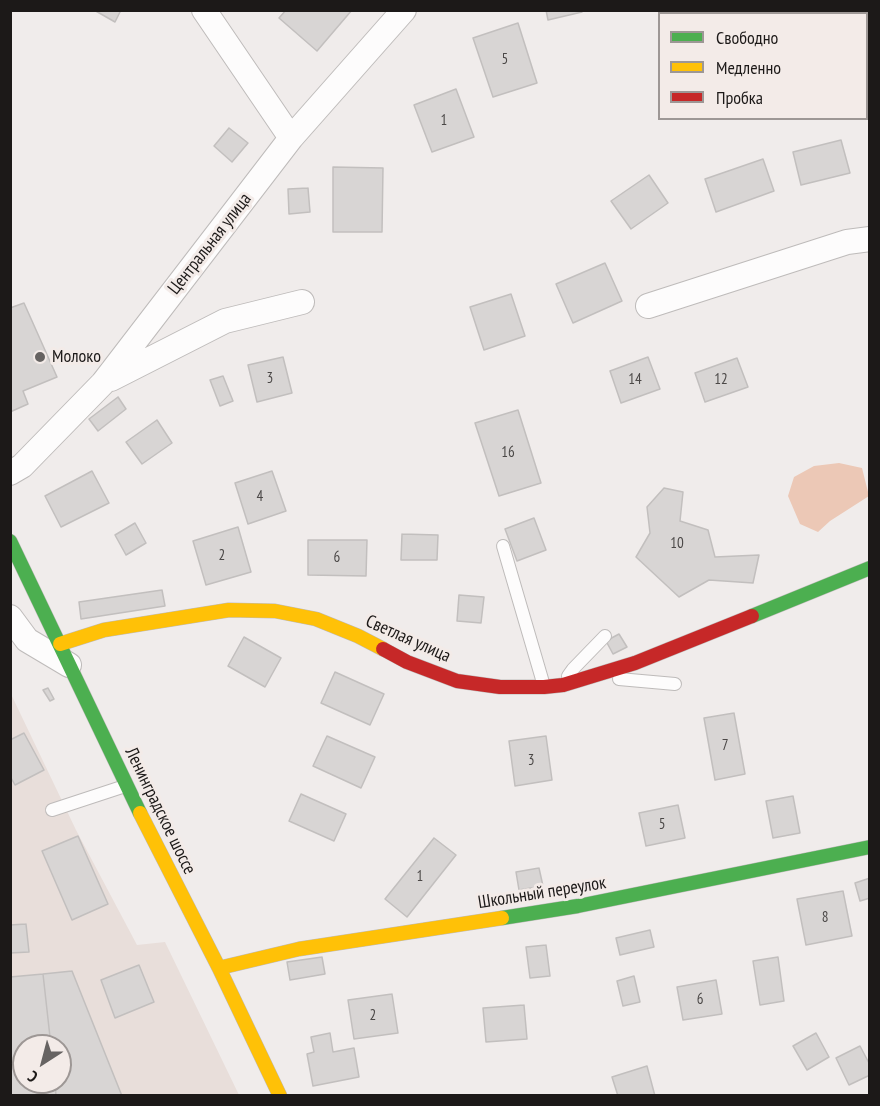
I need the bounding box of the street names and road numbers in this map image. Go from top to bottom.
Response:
street label: Центральная улица [164,189,256,299]
street label: Светлая улица [362,611,454,667]
street label: Ленинградское шоссе [120,744,200,878]
street label: Школьный переулок [476,872,608,914]

